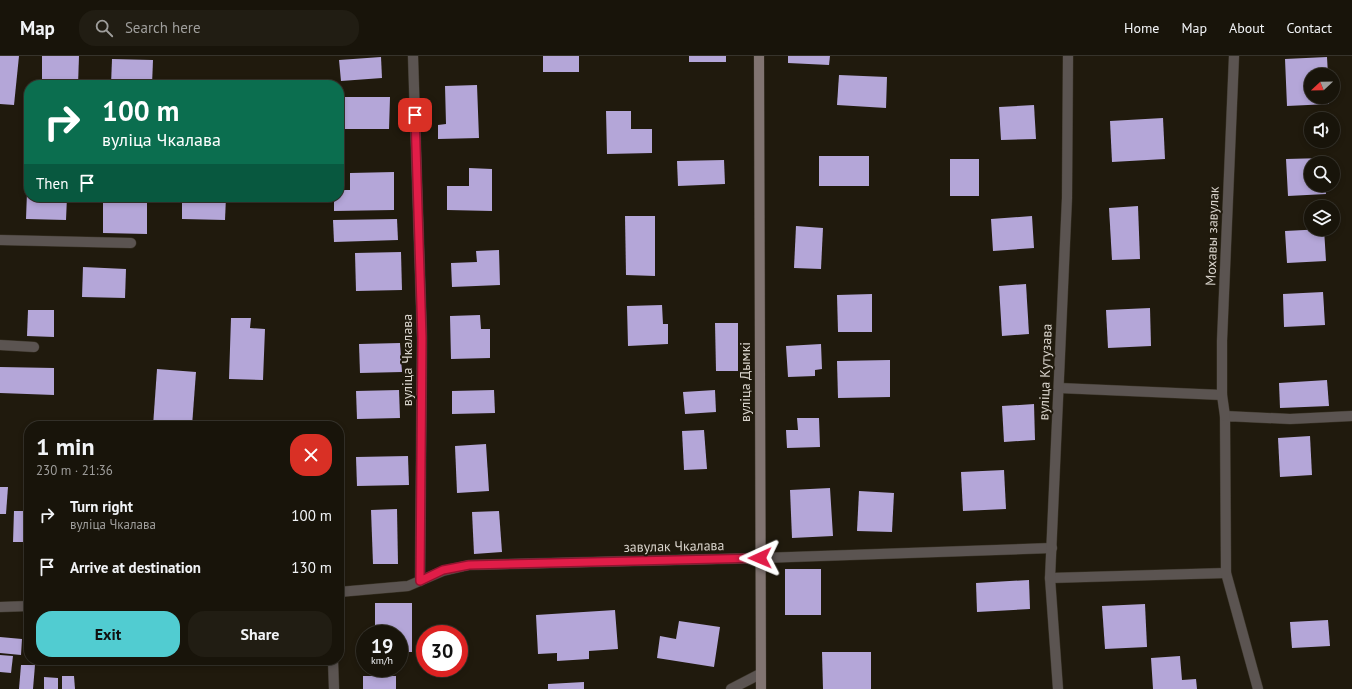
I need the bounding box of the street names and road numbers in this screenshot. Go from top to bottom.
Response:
street label: Мохавы завулак [1201,186,1223,286]
street label: вуліца Чкалава [398,314,416,406]
street label: вуліца Кутузава [1034,323,1056,421]
street label: вуліца Дымкі [736,342,754,422]
street label: завулак Чкалава [623,536,725,556]

